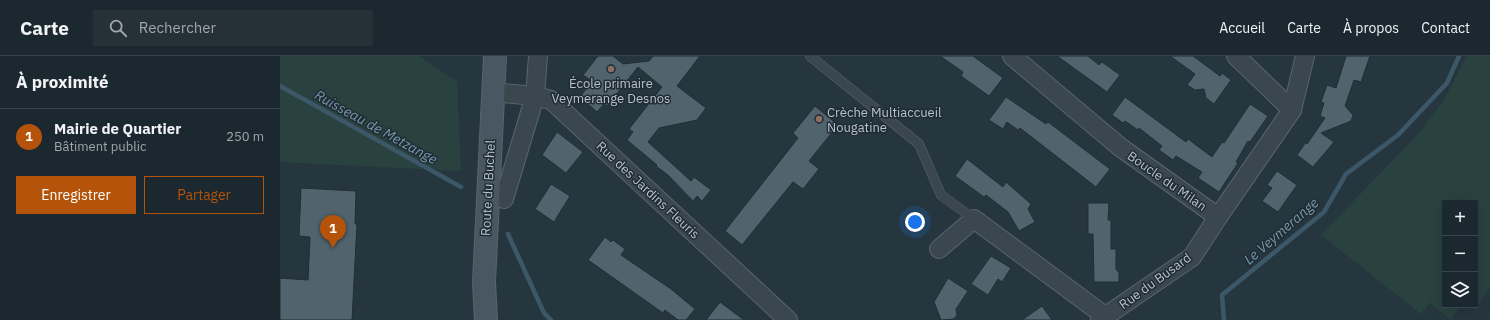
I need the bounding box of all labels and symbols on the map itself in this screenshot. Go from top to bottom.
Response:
marker: École primaire Veymerange Desnos [606,64,616,74]
place label: École primaire Veymerange Desnos [552,75,670,107]
water label: Ruisseau de Metzange [312,86,440,168]
place label: Crèche Multiaccueil Nougatine [827,104,942,136]
marker: Crèche Multiaccueil Nougatine [814,114,824,124]
street label: Rue des Jardins Fleuris [593,138,703,242]
street label: Route du Buchel [477,139,499,236]
street label: Boucle du Milan [1124,147,1210,215]
water label: Le Veymerange [1240,194,1322,268]
your location [905,212,925,232]
pin: 1 [320,215,346,248]
street label: Rue du Busard [1116,249,1194,313]

